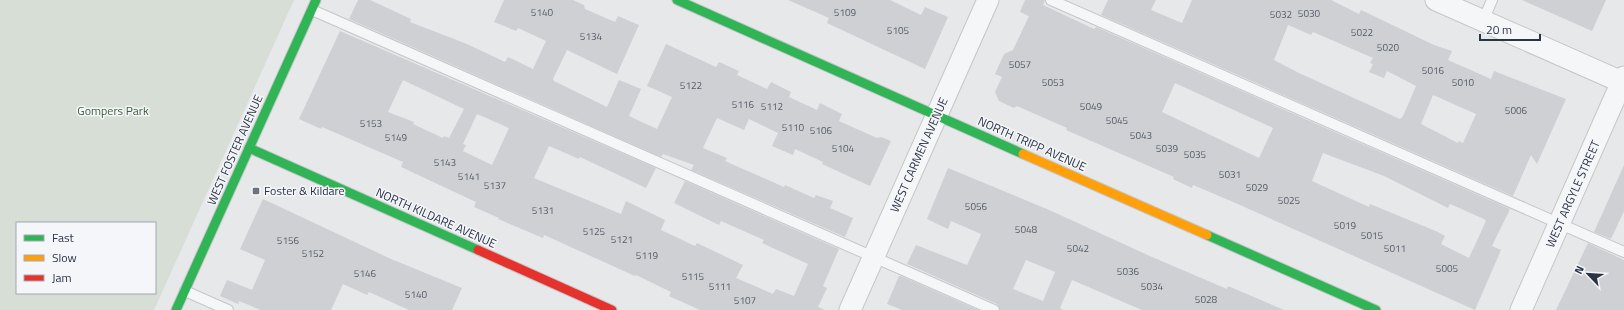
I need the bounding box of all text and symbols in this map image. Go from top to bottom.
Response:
house number: 5140 [531,5,554,20]
house number: 5109 [834,5,857,20]
house number: 5030 [1298,6,1321,21]
house number: 5032 [1270,7,1292,22]
scale bar [1480,16,1540,42]
text: 20 m [1486,20,1512,39]
house number: 5105 [887,23,910,38]
house number: 5022 [1351,25,1373,40]
house number: 5134 [580,29,603,44]
house number: 5020 [1377,40,1400,55]
house number: 5057 [1009,57,1031,72]
house number: 5016 [1422,63,1445,78]
house number: 5053 [1042,75,1064,90]
house number: 5010 [1452,75,1475,90]
house number: 5122 [680,78,702,93]
street label: WEST FOSTER AVENUE [202,91,268,208]
street label: WEST CARMEN AVENUE [885,94,953,215]
house number: 5116 [732,97,755,112]
house number: 5112 [761,99,783,114]
house number: 5049 [1080,99,1103,114]
park label: Gompers Park [77,101,149,120]
house number: 5006 [1505,103,1528,118]
street label: NORTH TRIPP AVENUE [975,111,1090,176]
house number: 5045 [1106,113,1129,128]
house number: 5153 [360,116,382,131]
house number: 5110 [782,120,805,135]
house number: 5106 [810,123,833,138]
house number: 5043 [1130,128,1152,143]
house number: 5149 [385,130,408,145]
street label: WEST ARGYLE STREET [1540,136,1605,251]
house number: 5104 [832,141,855,156]
house number: 5039 [1156,141,1179,156]
house number: 5035 [1184,147,1207,162]
house number: 5143 [434,155,456,170]
house number: 5031 [1219,167,1241,182]
house number: 5141 [458,169,480,184]
house number: 5137 [484,178,506,193]
house number: 5029 [1246,180,1269,195]
place label: Foster & Kildare [264,181,345,200]
street label: NORTH KILDARE AVENUE [373,182,500,253]
marker: Foster & Kildare [251,186,261,196]
house number: 5025 [1278,193,1301,208]
house number: 5056 [965,199,988,214]
house number: 5131 [532,203,554,218]
house number: 5019 [1334,218,1357,233]
legend [16,222,156,294]
house number: 5048 [1015,222,1038,237]
house number: 5125 [583,224,606,239]
text: Fast [52,228,75,247]
house number: 5015 [1361,228,1384,243]
house number: 5121 [611,232,633,247]
house number: 5156 [277,233,300,248]
house number: 5042 [1067,241,1089,256]
house number: 5011 [1384,241,1406,256]
house number: 5152 [302,246,324,261]
text: Slow [52,248,77,267]
house number: 5119 [636,248,659,263]
north arrow [1568,254,1608,294]
house number: 5005 [1436,261,1459,276]
text: N [1570,263,1588,277]
house number: 5036 [1117,264,1140,279]
house number: 5146 [354,266,377,281]
text: Jam [52,268,72,287]
house number: 5115 [682,269,705,284]
house number: 5111 [709,279,731,294]
house number: 5034 [1141,279,1164,294]
house number: 5140 [405,287,428,302]
house number: 5028 [1195,292,1218,307]
house number: 5107 [734,293,756,308]

